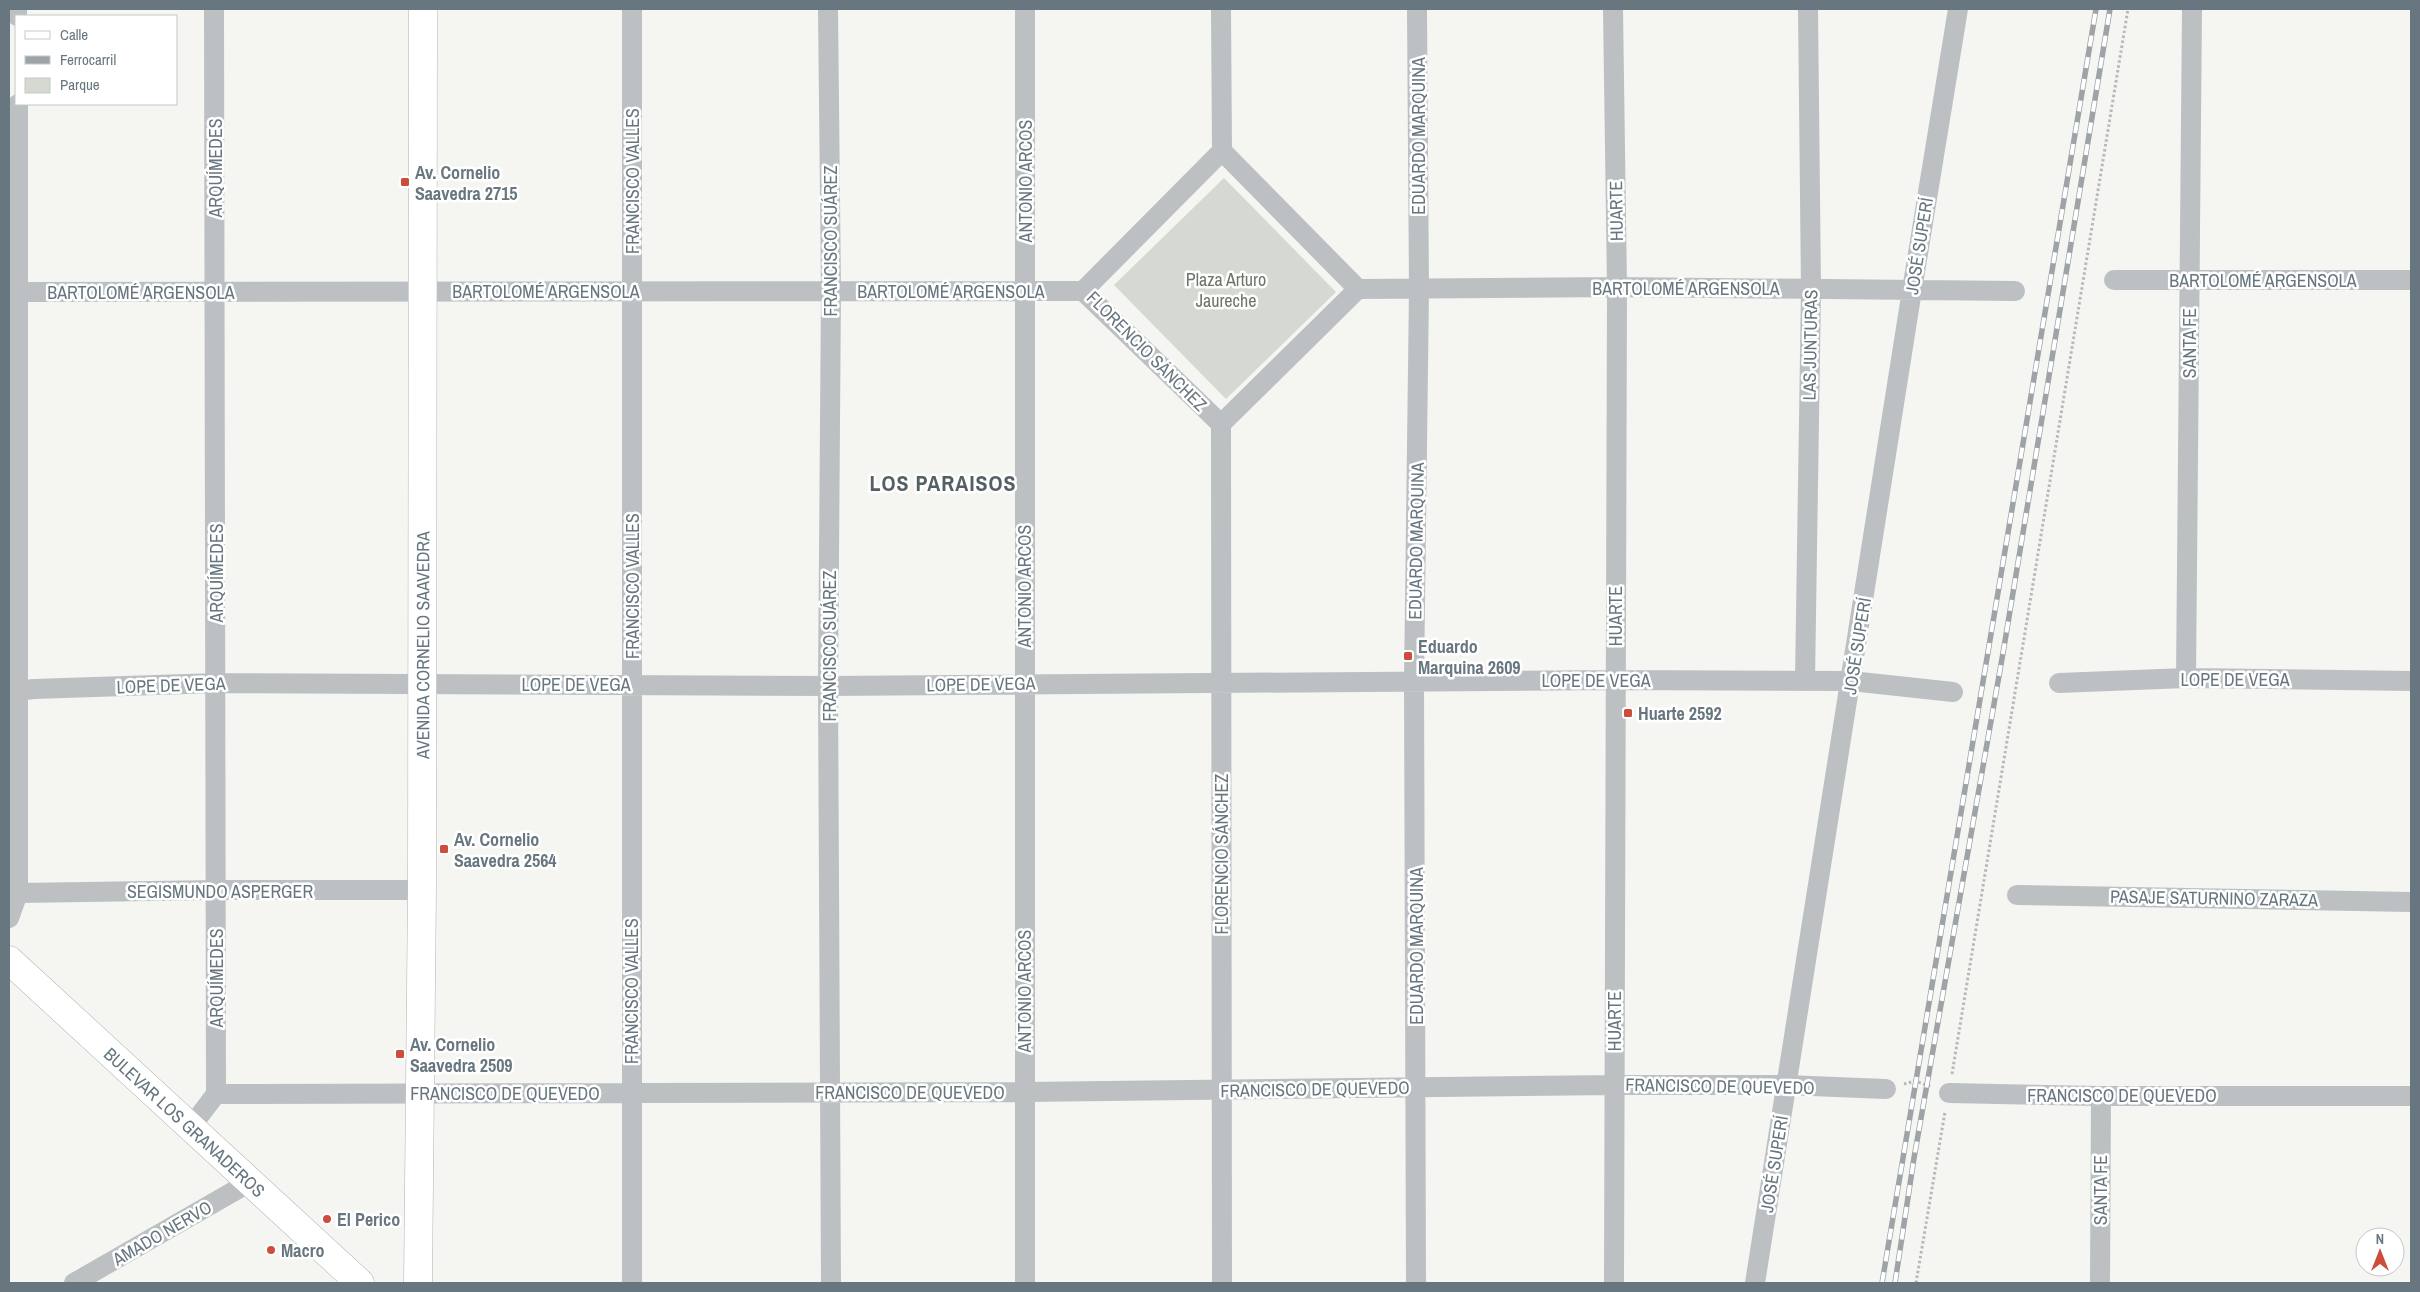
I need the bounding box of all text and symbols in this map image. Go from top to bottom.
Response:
legend [15,15,178,105]
text: Calle [60,24,88,45]
text: Ferrocarril [60,49,116,70]
street label: EDUARDO MARQUINA [1406,57,1431,215]
text: Parque [60,74,100,95]
street label: FRANCISCO VALLES [620,108,645,254]
street label: ARQUÍMEDES [203,118,228,219]
street label: ANTONIO ARCOS [1013,119,1038,243]
place label: Av. Cornelio Saavedra 2715 [415,160,518,206]
street label: FRANCISCO SUÁREZ [818,166,843,316]
marker: Av. Cornelio Saavedra 2715 [399,176,411,188]
street label: HUARTE [1603,181,1629,241]
street label: JOSÉ SUPERÍ [1899,195,1939,296]
park label: Plaza Arturo Jaureche [1186,267,1266,313]
street label: BARTOLOMÉ ARGENSOLA [2169,268,2357,293]
street label: BARTOLOMÉ ARGENSOLA [1592,276,1780,301]
street label: BARTOLOMÉ ARGENSOLA [452,279,640,304]
street label: BARTOLOMÉ ARGENSOLA [857,279,1045,304]
street label: BARTOLOMÉ ARGENSOLA [47,280,235,305]
street label: FLORENCIO SÁNCHEZ [1081,285,1213,417]
street label: LAS JUNTURAS [1797,289,1823,401]
street label: SANTA FE [2177,308,2202,378]
street label: EDUARDO MARQUINA [1402,462,1430,620]
district label: LOS PARAISOS [869,468,1017,498]
street label: FRANCISCO VALLES [620,513,645,659]
street label: ARQUÍMEDES [204,523,229,624]
street label: ANTONIO ARCOS [1012,524,1037,648]
street label: AVENIDA CORNELIO SAAVEDRA [410,531,435,760]
street label: FRANCISCO SUÁREZ [817,571,842,721]
street label: HUARTE [1603,586,1628,646]
street label: JOSÉ SUPERÍ [1837,595,1877,696]
place label: Eduardo Marquina 2609 [1418,634,1521,680]
marker: Eduardo Marquina 2609 [1402,650,1414,662]
street label: LOPE DE VEGA [2180,667,2290,692]
street label: LOPE DE VEGA [1541,668,1651,693]
street label: LOPE DE VEGA [116,671,226,699]
street label: LOPE DE VEGA [926,671,1036,697]
street label: LOPE DE VEGA [521,672,631,697]
place label: Huarte 2592 [1638,701,1722,726]
marker: Huarte 2592 [1622,707,1634,719]
street label: FLORENCIO SÁNCHEZ [1209,774,1234,934]
place label: Av. Cornelio Saavedra 2564 [454,827,557,873]
marker: Av. Cornelio Saavedra 2564 [438,843,450,855]
street label: EDUARDO MARQUINA [1404,867,1429,1025]
street label: SEGISMUNDO ASPERGER [127,879,313,904]
street label: PASAJE SATURNINO ZARAZA [2110,884,2318,912]
street label: FRANCISCO VALLES [619,918,644,1064]
street label: ARQUÍMEDES [204,928,229,1029]
street label: ANTONIO ARCOS [1012,929,1037,1053]
street label: HUARTE [1602,991,1627,1051]
place label: Av. Cornelio Saavedra 2509 [410,1032,513,1078]
street label: BULEVAR LOS GRANADEROS [99,1041,271,1202]
marker: Av. Cornelio Saavedra 2509 [394,1048,406,1060]
street label: FRANCISCO DE QUEVEDO [1625,1072,1815,1100]
street label: FRANCISCO DE QUEVEDO [1220,1075,1410,1103]
street label: FRANCISCO DE QUEVEDO [815,1080,1005,1105]
street label: FRANCISCO DE QUEVEDO [410,1081,600,1106]
street label: FRANCISCO DE QUEVEDO [2027,1083,2217,1108]
street label: JOSÉ SUPERÍ [1754,1113,1794,1214]
street label: SANTA FE [2088,1155,2113,1225]
street label: AMADO NERVO [107,1195,216,1272]
place label: El Perico [337,1207,400,1232]
marker: El Perico [321,1213,333,1225]
north arrow [2355,1227,2405,1277]
text: N [2376,1230,2384,1248]
place label: Macro [281,1238,324,1263]
marker: Macro [265,1244,277,1256]

